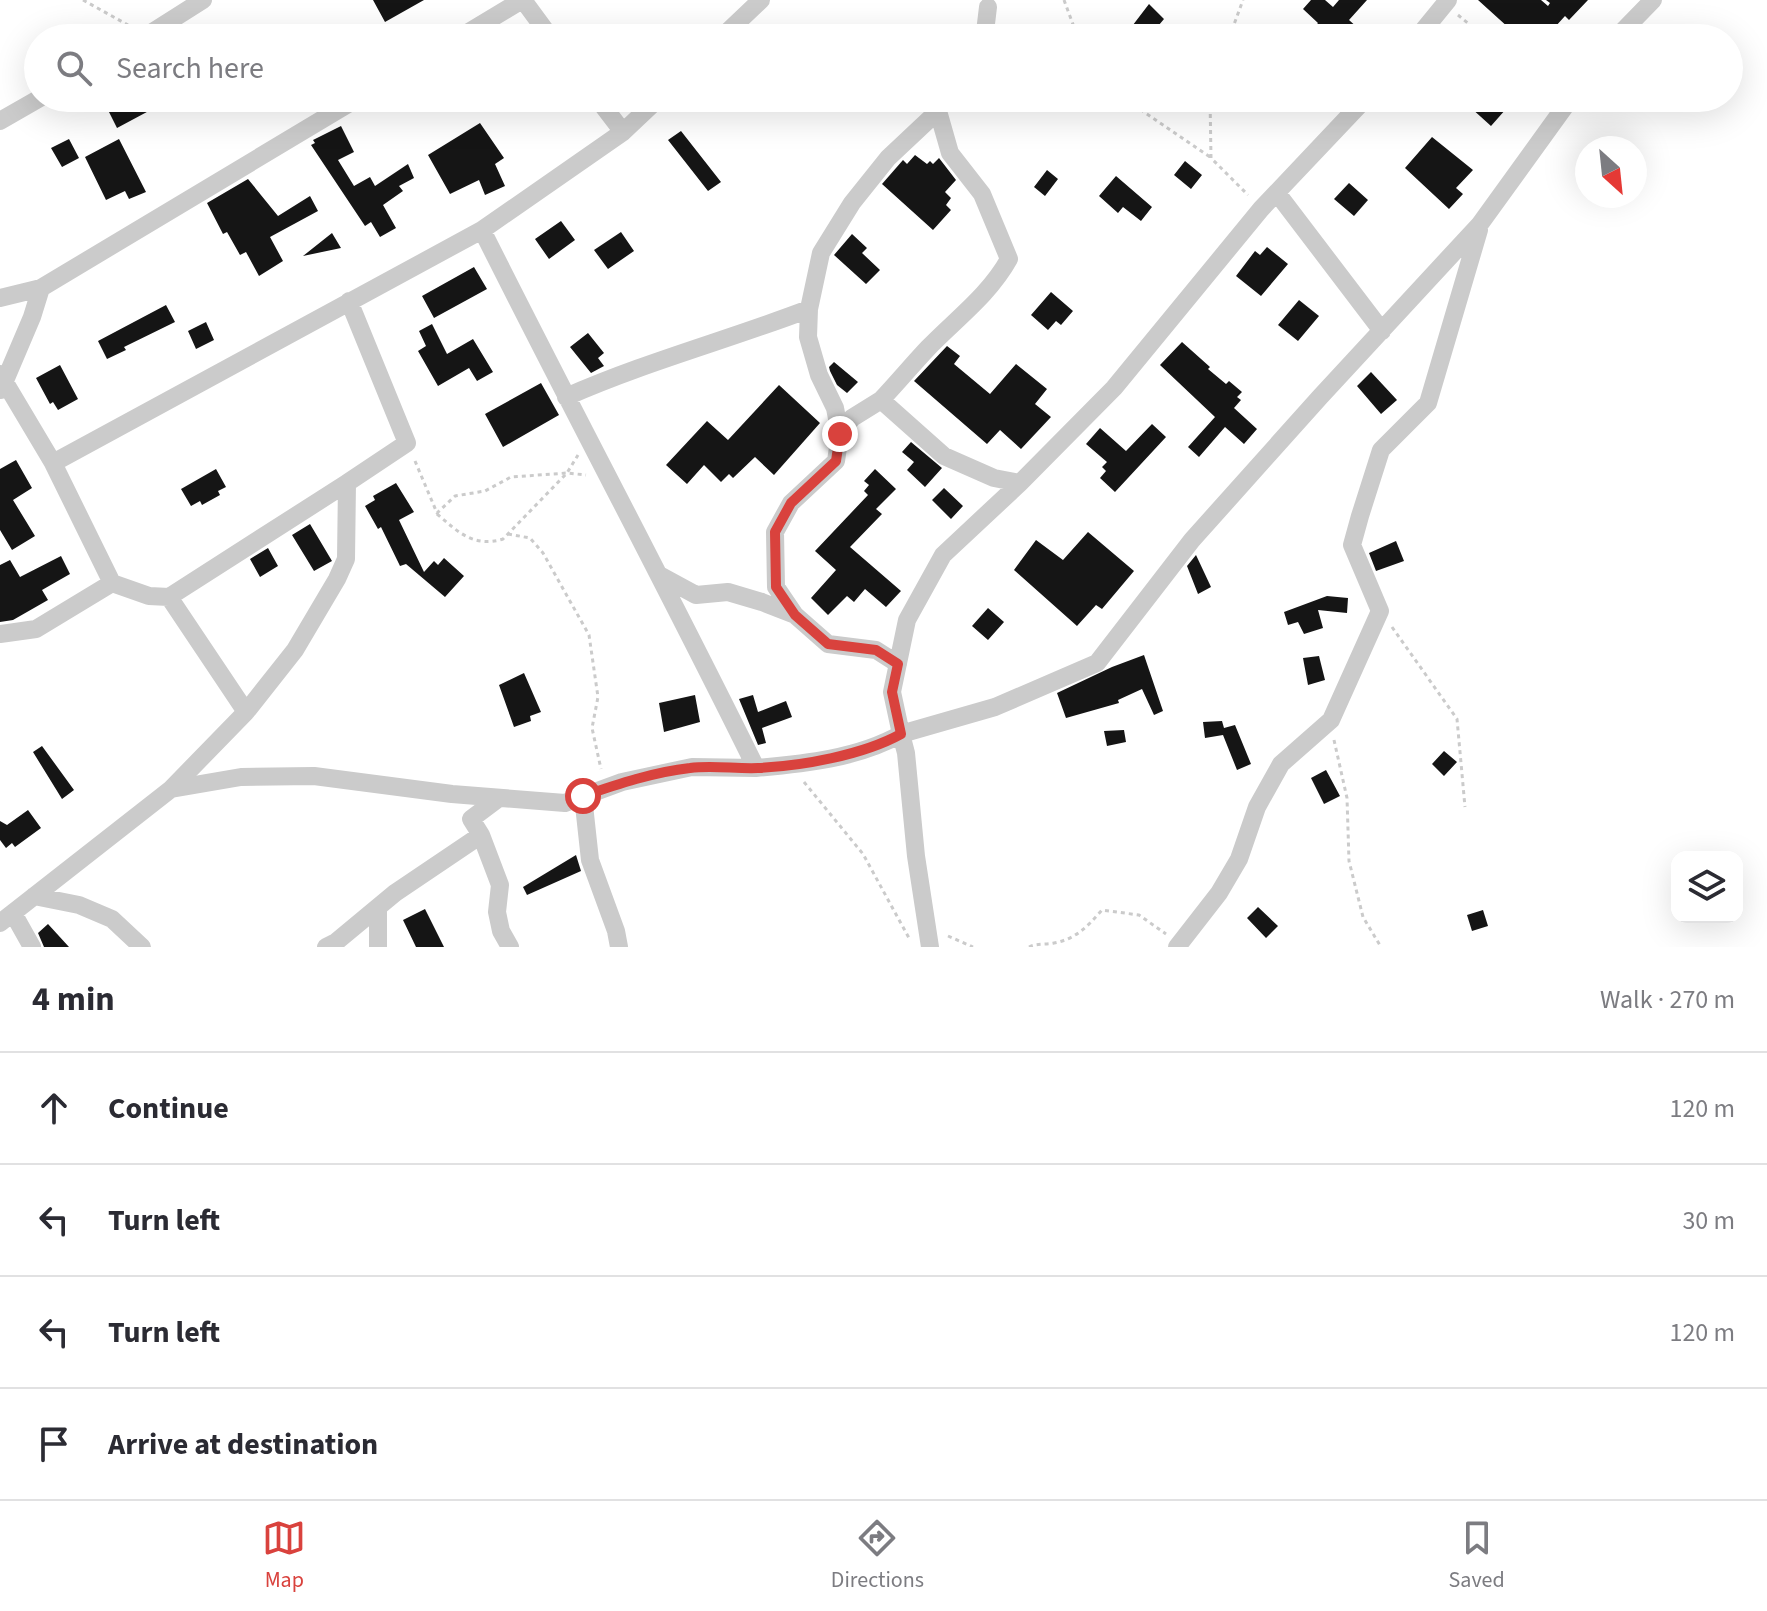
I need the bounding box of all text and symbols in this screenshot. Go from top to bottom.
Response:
search box [24,24,1743,112]
icon: search [52,46,96,90]
text: Search here [116,47,264,90]
north arrow [1575,136,1647,208]
route end [822,416,858,452]
route start [565,778,601,814]
map controls [1671,851,1743,923]
button: layers [1671,851,1743,923]
text: 4 min [32,975,115,1024]
text: Walk · 270 m [1600,981,1735,1018]
icon: ahead [32,1086,76,1130]
text: Continue [108,1087,229,1130]
text: 120 m [1669,1090,1735,1127]
icon: left [32,1198,76,1242]
text: Turn left [108,1199,220,1242]
text: 30 m [1682,1202,1735,1239]
icon: left [32,1310,76,1354]
text: Turn left [108,1311,220,1354]
text: 120 m [1669,1314,1735,1351]
icon: arrive [32,1422,76,1466]
text: Arrive at destination [108,1423,378,1466]
tab: Map [262,1516,306,1596]
tab: Directions [831,1516,924,1596]
tab: Saved [1449,1516,1505,1596]

